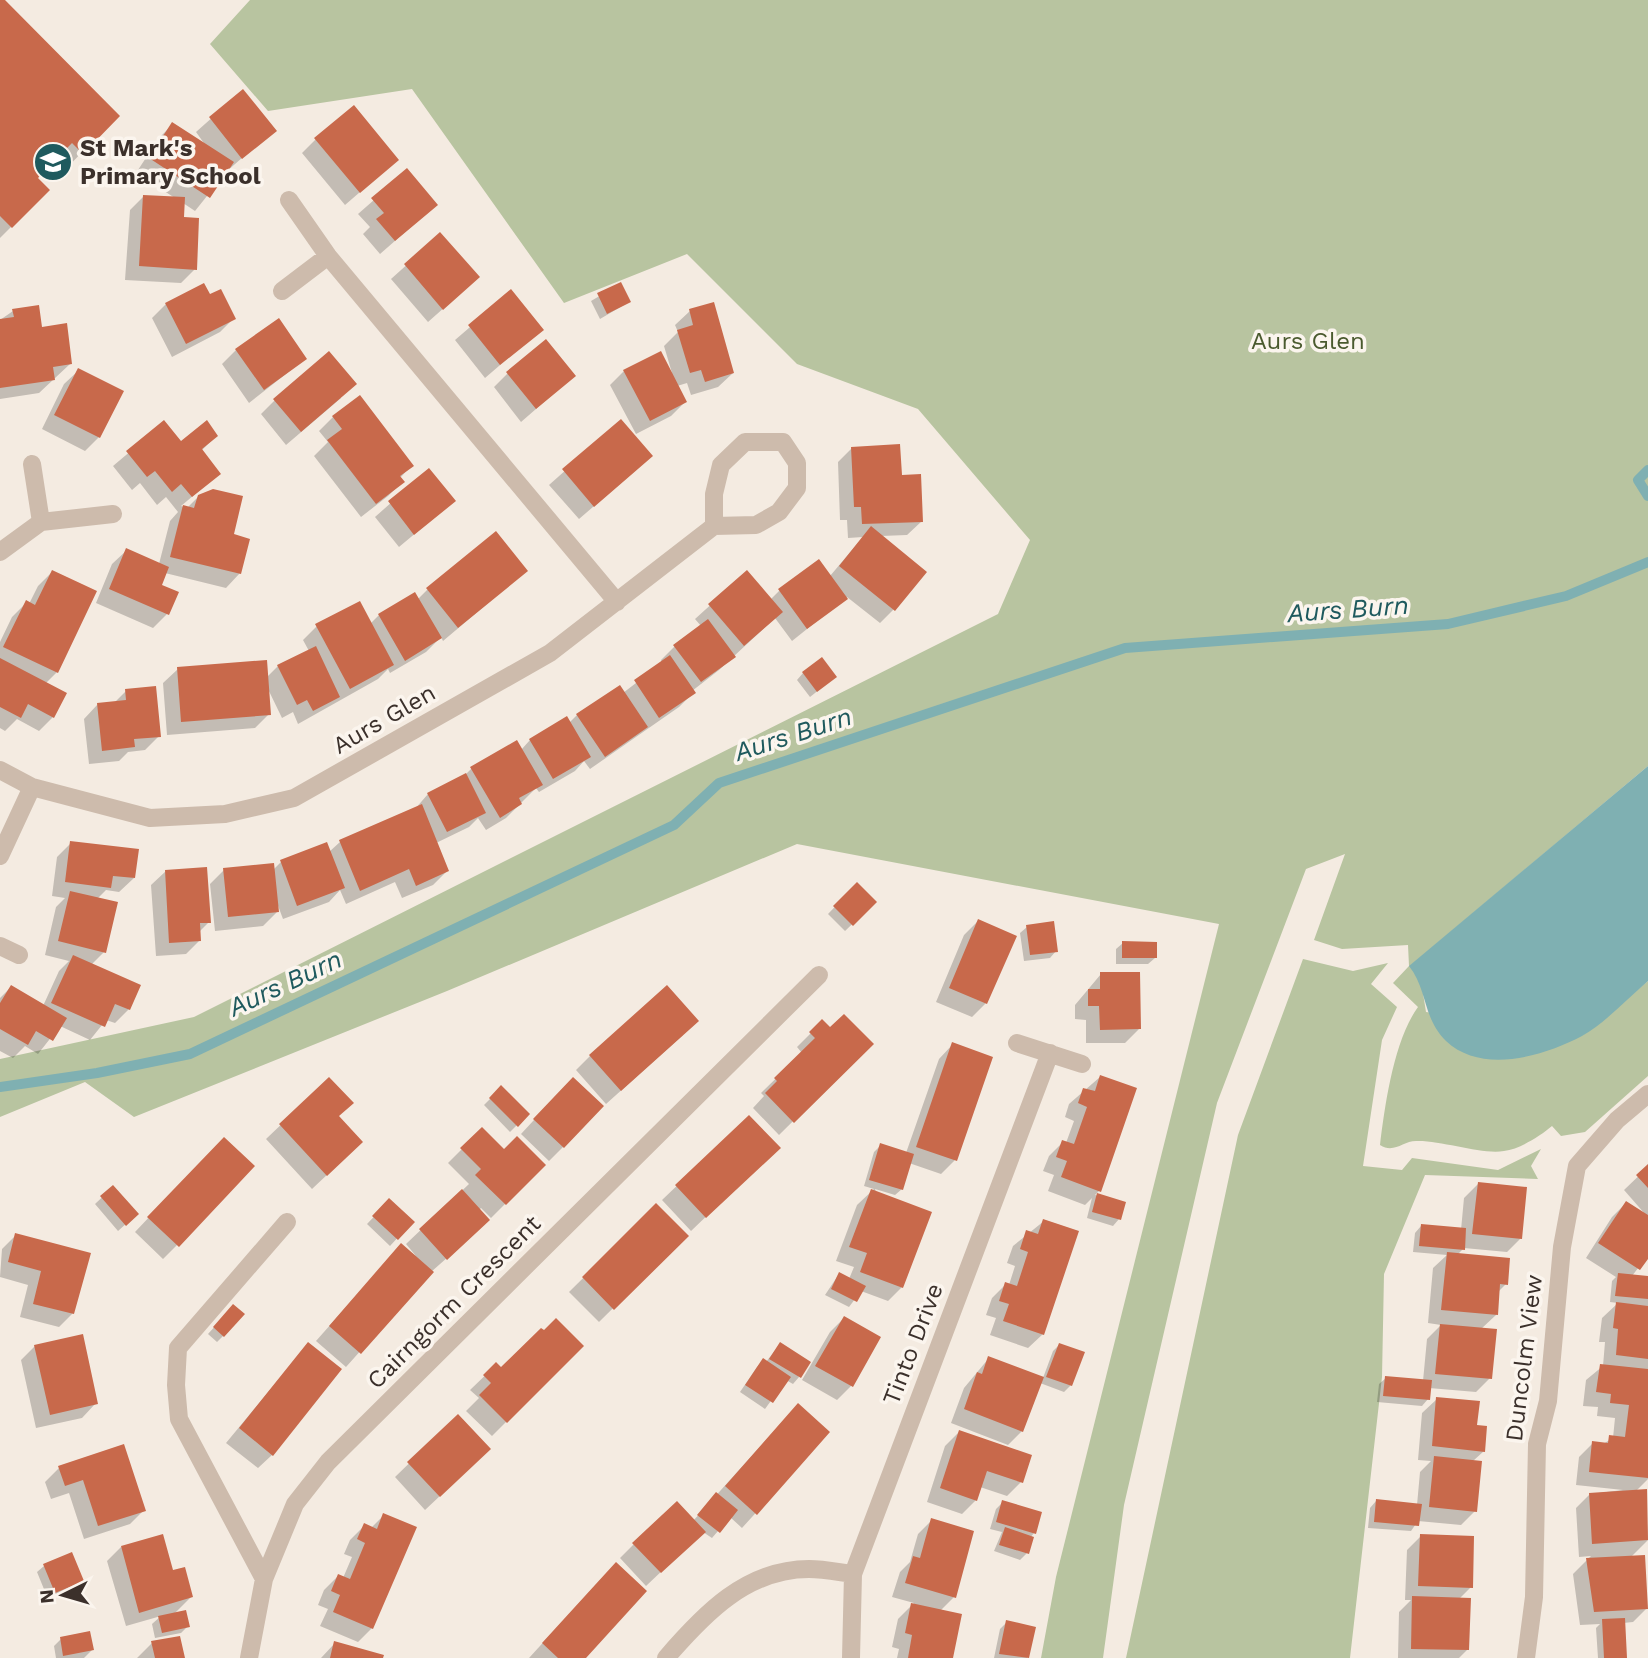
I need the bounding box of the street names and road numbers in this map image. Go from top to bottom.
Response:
street label: Aurs Glen [328,678,440,760]
street label: Cairngorm Crescent [362,1210,546,1394]
street label: Duncolm View [1500,1273,1548,1443]
street label: Tinto Drive [877,1279,949,1409]

